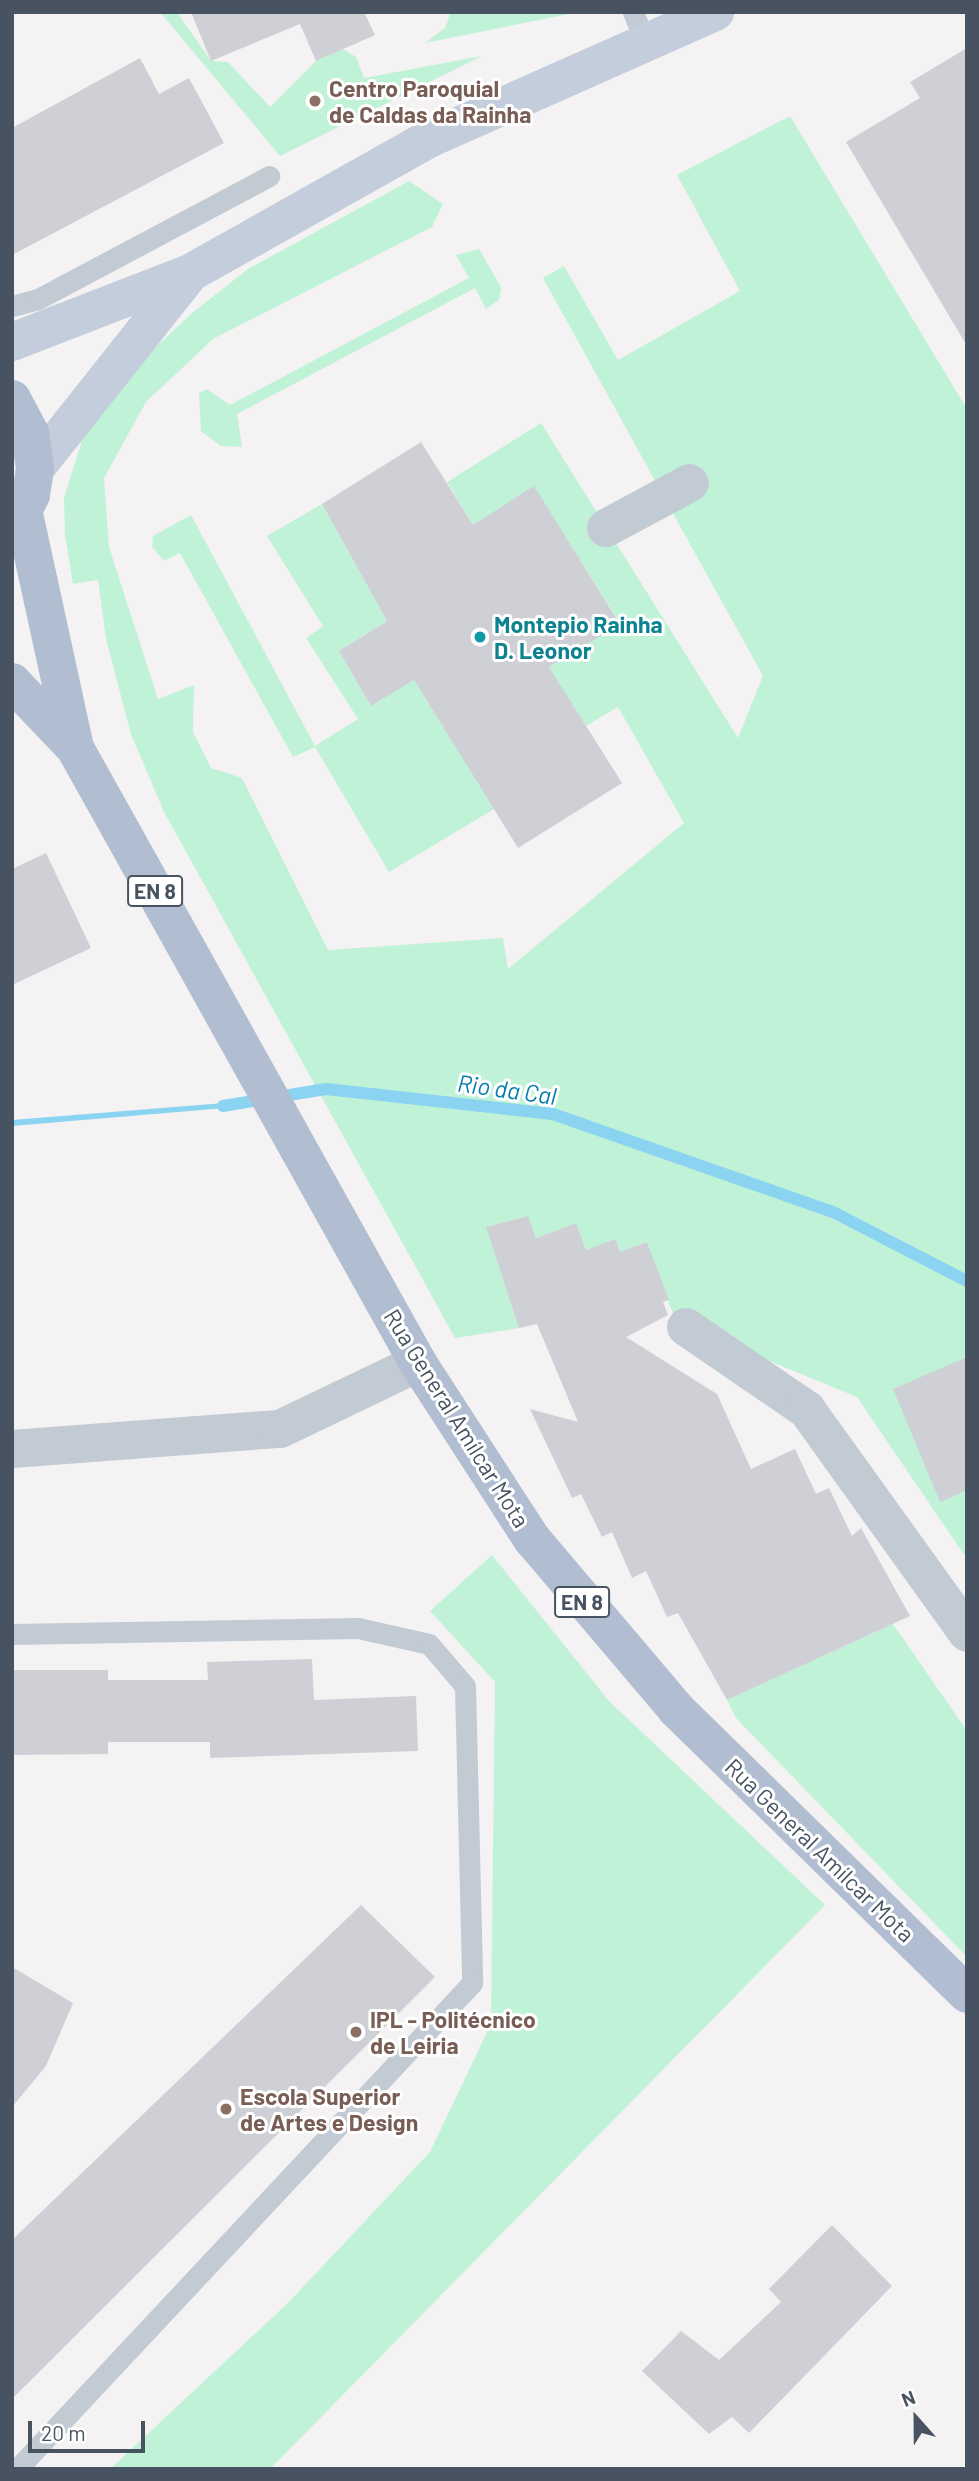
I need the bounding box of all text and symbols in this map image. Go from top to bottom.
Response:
place label: Centro Paroquial de Caldas da Rainha [329,74,531,128]
marker: Centro Paroquial de Caldas da Rainha [307,93,323,109]
place label: Montepio Rainha D. Leonor [494,610,663,664]
marker: Montepio Rainha D. Leonor [472,629,488,645]
road number: EN 8 [127,874,183,908]
water label: Rio da Cal [456,1068,558,1110]
street label: Rua General Amílcar Mota [378,1304,536,1532]
road number: EN 8 [554,1584,610,1620]
street label: Rua General Amílcar Mota [720,1752,920,1948]
place label: IPL - Politécnico de Leiria [370,2005,536,2059]
marker: IPL - Politécnico de Leiria [348,2024,364,2040]
place label: Escola Superior de Artes e Design [240,2082,418,2136]
marker: Escola Superior de Artes e Design [218,2101,234,2117]
north arrow [881,2383,951,2453]
text: N [898,2385,918,2411]
scale bar [32,2408,149,2452]
text: 20 m [41,2420,86,2445]

